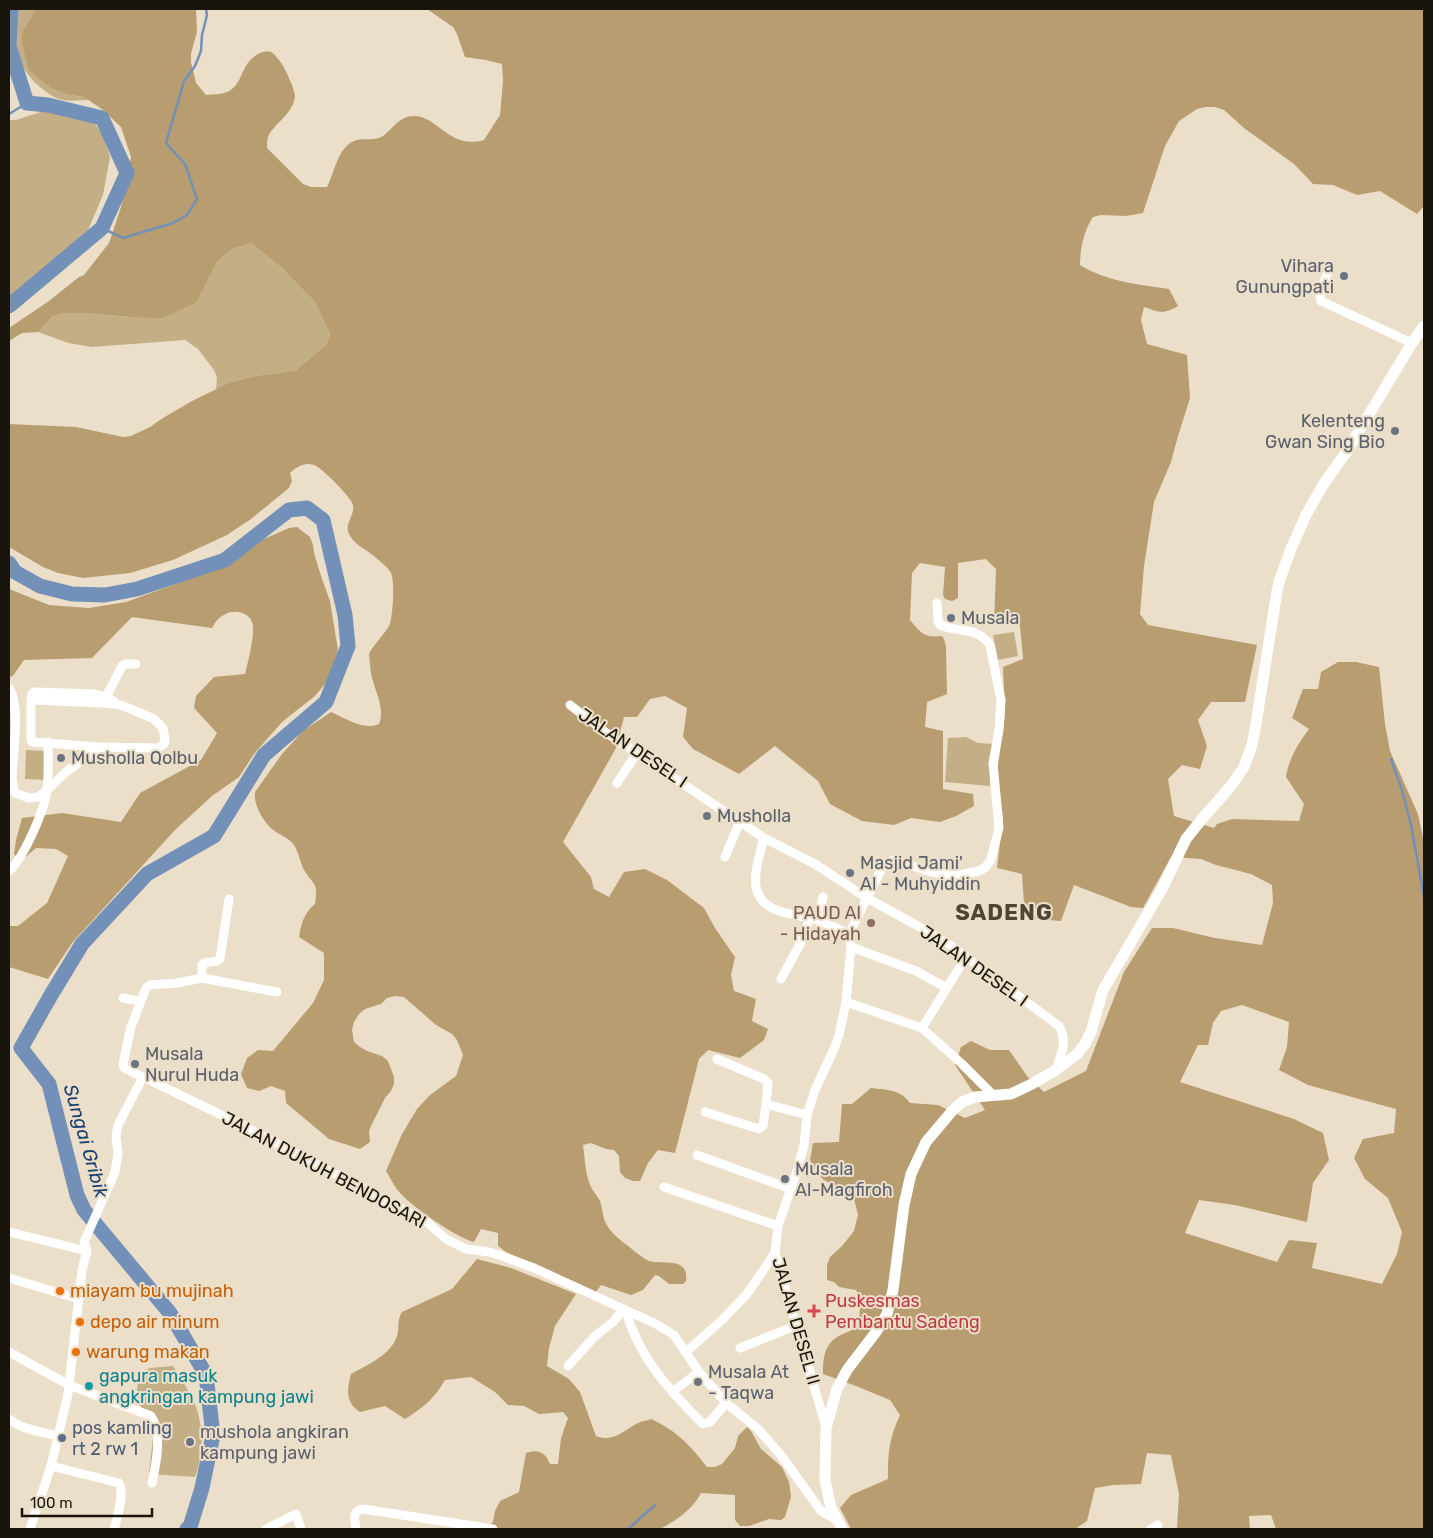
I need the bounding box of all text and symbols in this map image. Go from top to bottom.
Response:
place label: Vihara Gunungpati [1236,255,1334,298]
marker: Vihara Gunungpati [1338,270,1350,282]
place label: Kelenteng Gwan Sing Bio [1265,410,1385,453]
marker: Kelenteng Gwan Sing Bio [1389,425,1401,437]
place label: Musala [961,607,1020,629]
marker: Musala [945,612,957,624]
street label: JALAN DESEL I [574,703,692,793]
place label: Musholla Qolbu [71,747,198,769]
marker: Musholla Qolbu [55,752,67,764]
place label: Musholla [717,805,791,827]
marker: Musholla [701,810,713,822]
place label: Masjid Jami' Al - Muhyiddin [860,852,981,895]
marker: Masjid Jami' Al - Muhyiddin [844,867,856,879]
district label: SADENG [955,899,1053,926]
place label: PAUD Al - Hidayah [780,902,861,945]
marker: PAUD Al - Hidayah [865,917,877,929]
street label: JALAN DESEL I [916,921,1032,1011]
place label: Musala Nurul Huda [145,1043,239,1086]
marker: Musala Nurul Huda [129,1058,141,1070]
water label: Sungai Gribik [59,1081,113,1201]
street label: JALAN DUKUH BENDOSARI [218,1107,430,1233]
place label: Musala Al-Magfiroh [795,1158,893,1201]
marker: Musala Al-Magfiroh [779,1173,791,1185]
street label: JALAN DESEL II [767,1255,825,1387]
place label: miayam bu mujinah [70,1280,234,1302]
marker: miayam bu mujinah [54,1285,66,1297]
place label: Puskesmas Pembantu Sadeng [825,1290,980,1333]
marker: Puskesmas Pembantu Sadeng [807,1304,821,1318]
place label: depo air minum [90,1311,220,1333]
marker: depo air minum [74,1316,86,1328]
place label: warung makan [86,1341,210,1363]
marker: warung makan [70,1346,82,1358]
place label: Musala At - Taqwa [708,1361,789,1404]
place label: gapura masuk angkringan kampung jawi [99,1365,314,1408]
marker: Musala At - Taqwa [692,1376,704,1388]
marker: gapura masuk angkringan kampung jawi [83,1380,95,1392]
place label: pos kamling rt 2 rw 1 [72,1417,172,1460]
place label: mushola angkiran kampung jawi [200,1421,349,1464]
marker: pos kamling rt 2 rw 1 [56,1432,68,1444]
marker: mushola angkiran kampung jawi [184,1436,196,1448]
scale bar [22,1486,152,1518]
text: 100 m [30,1494,72,1512]

